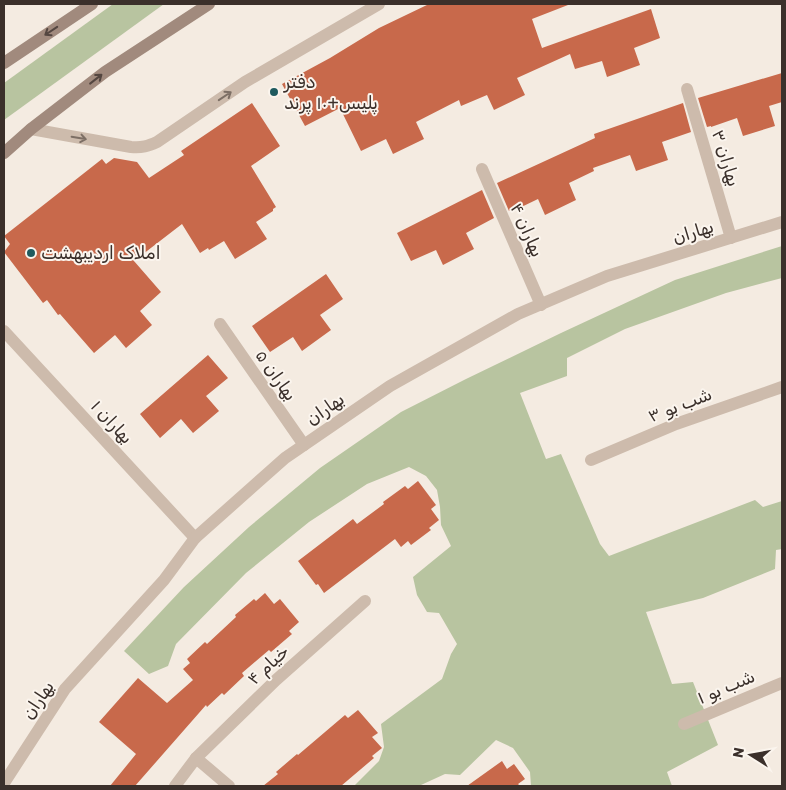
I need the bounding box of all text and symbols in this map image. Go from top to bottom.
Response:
one-way arrow [44,26,58,36]
place label: دفتر پلیس+۱۰ پرند [283,71,378,115]
one-way arrow [89,73,102,84]
marker: دفتر پلیس+۱۰ پرند [268,86,280,98]
one-way arrow [218,91,232,101]
street label: بهاران ۳ [707,127,745,189]
one-way arrow [71,133,87,143]
street label: بهاران ۴ [505,200,549,260]
street label: بهاران [670,215,716,249]
place label: املاک اردیبهشت [41,242,161,264]
marker: املاک اردیبهشت [25,247,37,259]
street label: بهاران ۵ [250,345,302,405]
street label: شب بو ۳ [645,383,715,427]
street label: بهاران [301,388,349,430]
street label: بهاران ۱ [86,395,138,449]
street label: خیام ۴ [243,640,293,690]
street label: شب بو ۱ [694,665,758,709]
street label: بهاران [17,676,59,724]
north arrow [726,730,776,780]
text: N [729,746,748,759]

